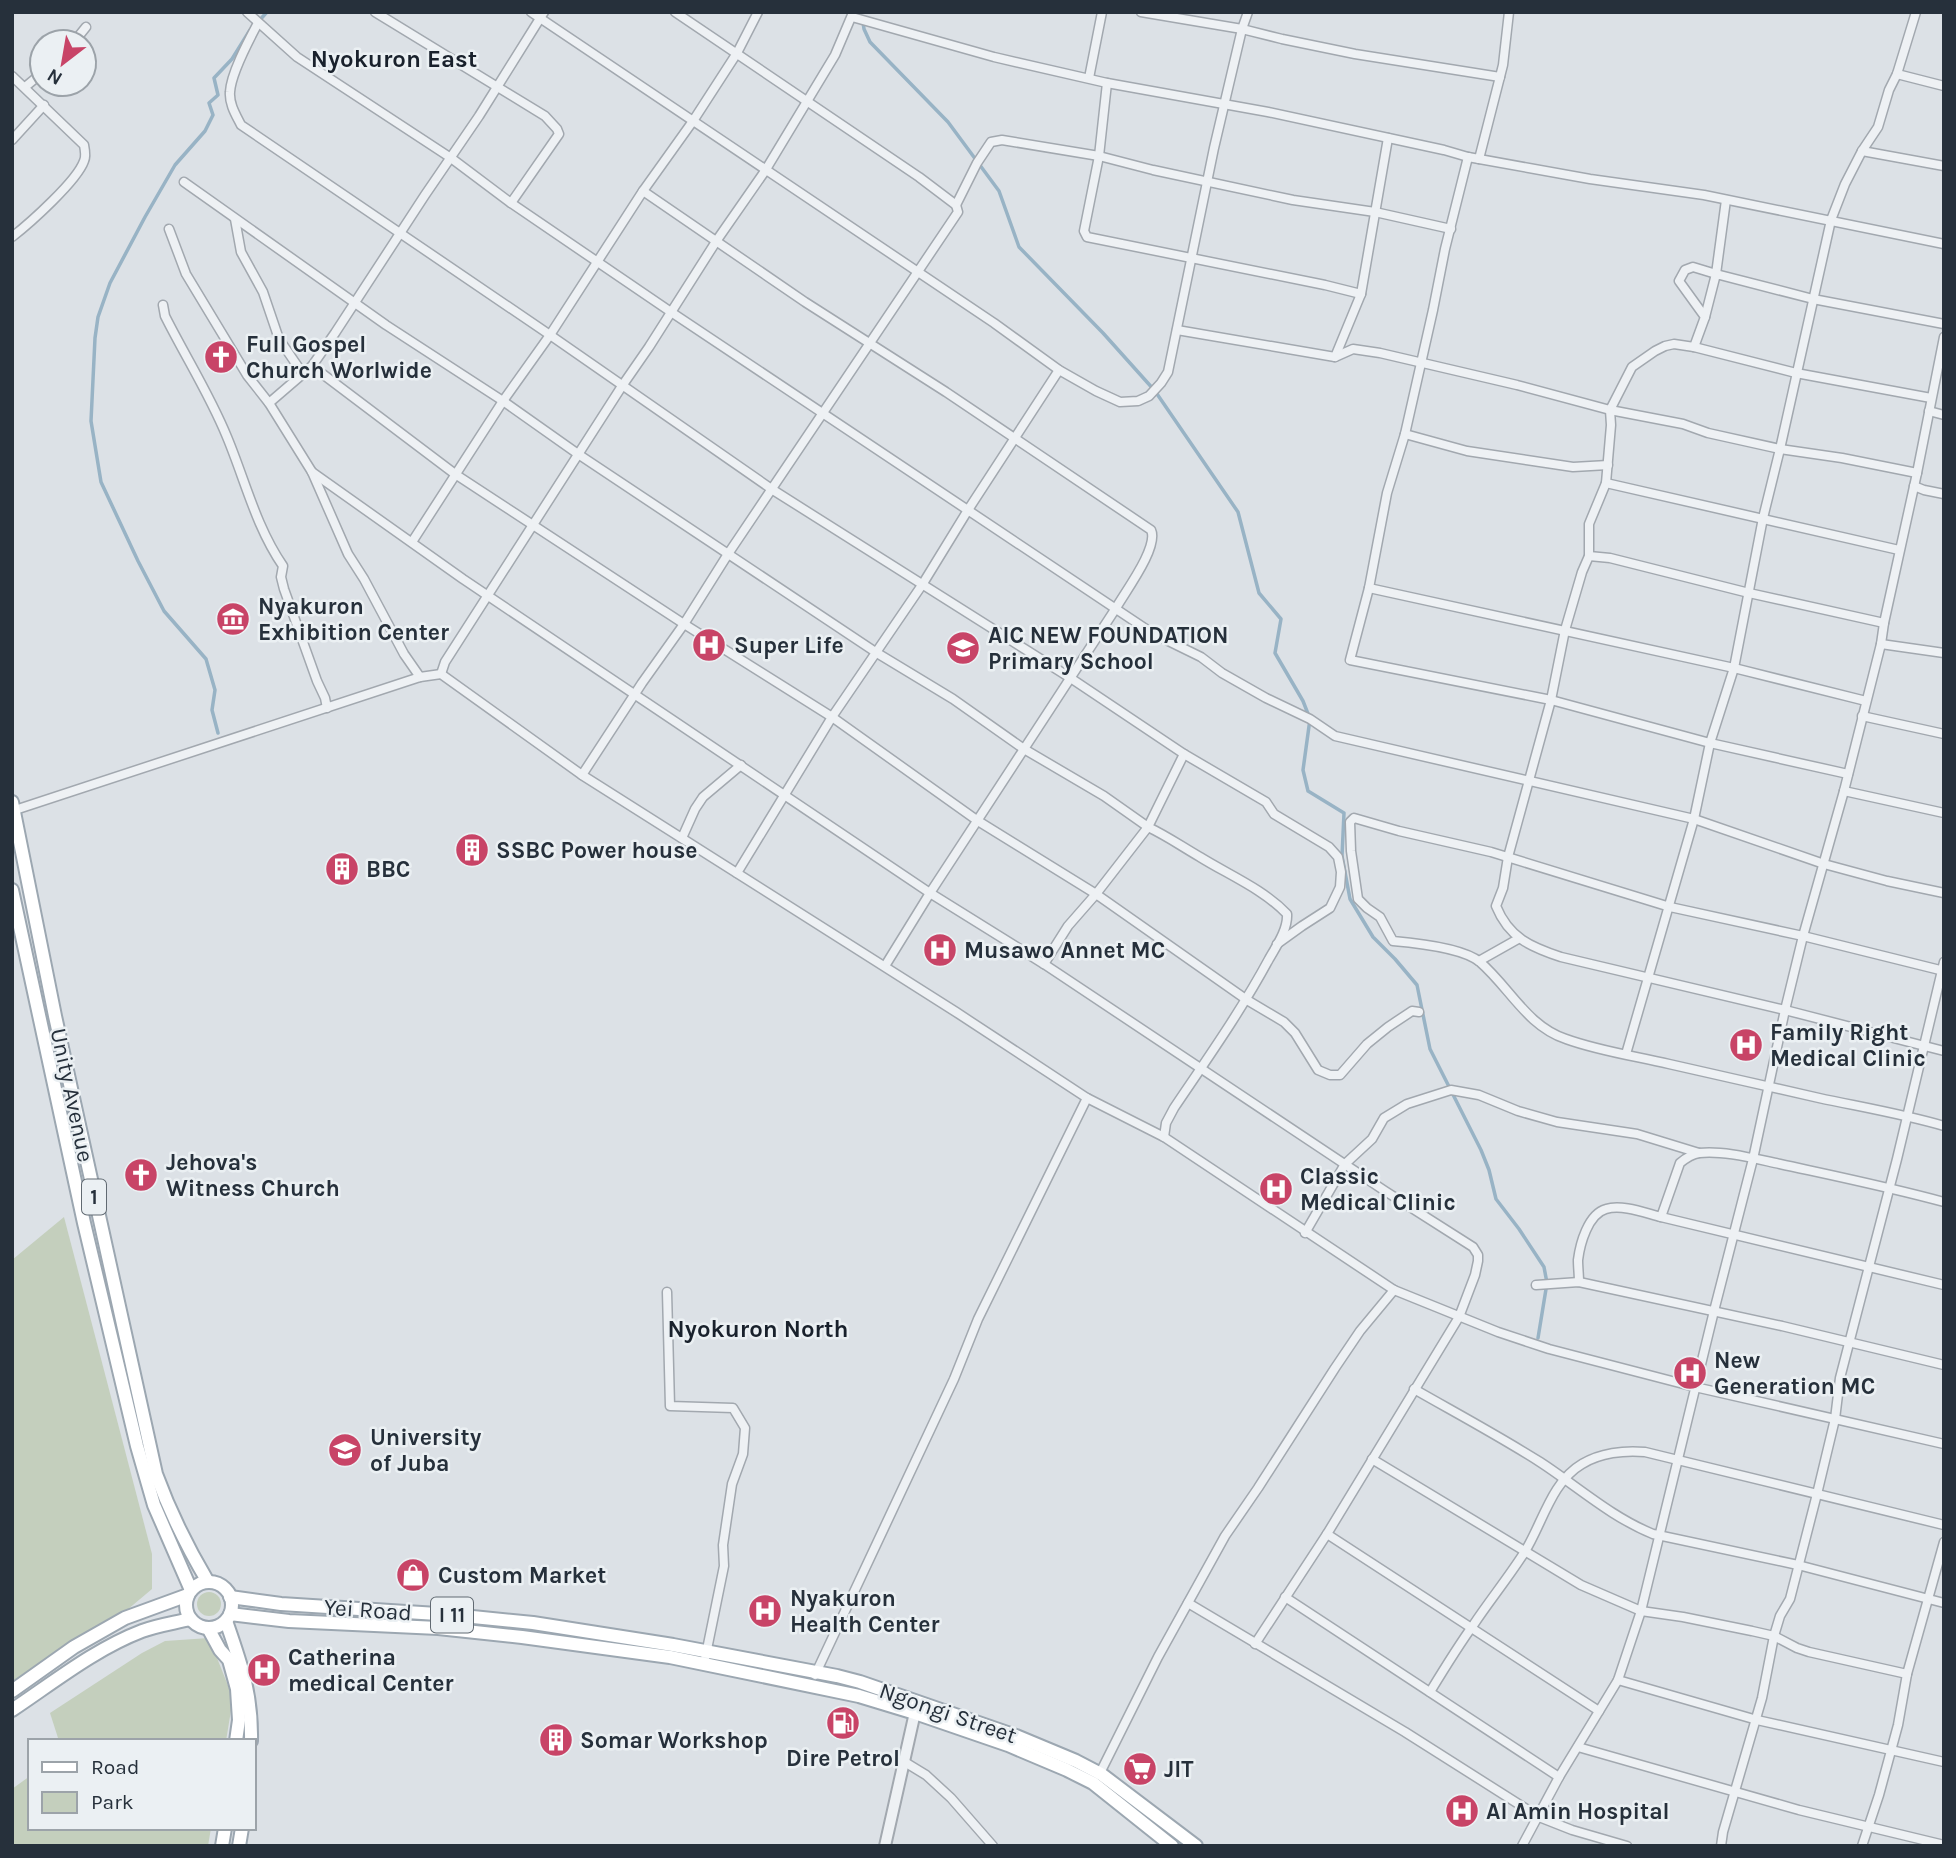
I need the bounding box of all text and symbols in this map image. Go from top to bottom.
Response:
north arrow [28,28,98,98]
district label: Nyokuron East [311,45,477,73]
text: N [43,64,66,90]
place label: Full Gospel Church Worlwide [246,331,432,384]
church icon: Full Gospel Church Worlwide [202,338,240,376]
place label: Nyakuron Exhibition Center [258,593,449,646]
museum icon: Nyakuron Exhibition Center [214,600,252,638]
place label: AIC NEW FOUNDATION Primary School [988,622,1229,675]
hospital icon: Super Life [690,626,728,664]
school or university icon: AIC NEW FOUNDATION Primary School [944,629,982,667]
place label: Super Life [734,632,844,659]
building icon: SSBC Power house [453,831,491,869]
place label: SSBC Power house [496,837,698,864]
building icon: BBC [323,850,361,888]
place label: BBC [366,856,410,883]
hospital icon: Musawo Annet MC [921,931,959,969]
place label: Musawo Annet MC [964,937,1165,964]
place label: Family Right Medical Clinic [1770,1019,1926,1072]
street label: Unity Avenue [45,1026,99,1164]
hospital icon: Family Right Medical Clinic [1727,1026,1765,1064]
place label: Jehova's Witness Church [166,1149,340,1202]
church icon: Jehova's Witness Church [122,1156,160,1194]
place label: Classic Medical Clinic [1300,1163,1456,1216]
hospital icon: Classic Medical Clinic [1257,1170,1295,1208]
road number: 1 [82,1180,106,1214]
district label: Nyokuron North [668,1315,848,1343]
place label: New Generation MC [1714,1347,1875,1400]
hospital icon: New Generation MC [1671,1354,1709,1392]
place label: University of Juba [370,1424,482,1477]
school or university icon: University of Juba [326,1431,364,1469]
shop icon: Custom Market [394,1556,432,1594]
place label: Custom Market [438,1562,606,1589]
place label: Nyakuron Health Center [790,1585,939,1638]
hospital icon: Nyakuron Health Center [746,1592,784,1630]
street label: Yei Road [323,1593,413,1627]
road number: I 11 [431,1598,473,1632]
place label: Catherina medical Center [288,1644,454,1697]
hospital icon: Catherina medical Center [245,1651,283,1689]
street label: Ngongi Street [876,1677,1021,1749]
fuel station icon: Dire Petrol [824,1704,862,1742]
building icon: Somar Workshop [537,1721,575,1759]
place label: Somar Workshop [580,1727,768,1754]
legend [28,1739,256,1830]
place label: Dire Petrol [786,1745,900,1772]
supermarket icon: JIT [1121,1750,1159,1788]
text: Road [91,1755,139,1779]
place label: JIT [1164,1756,1194,1783]
text: Park [91,1790,134,1814]
hospital icon: Al Amin Hospital [1443,1792,1481,1830]
place label: Al Amin Hospital [1486,1798,1670,1825]

